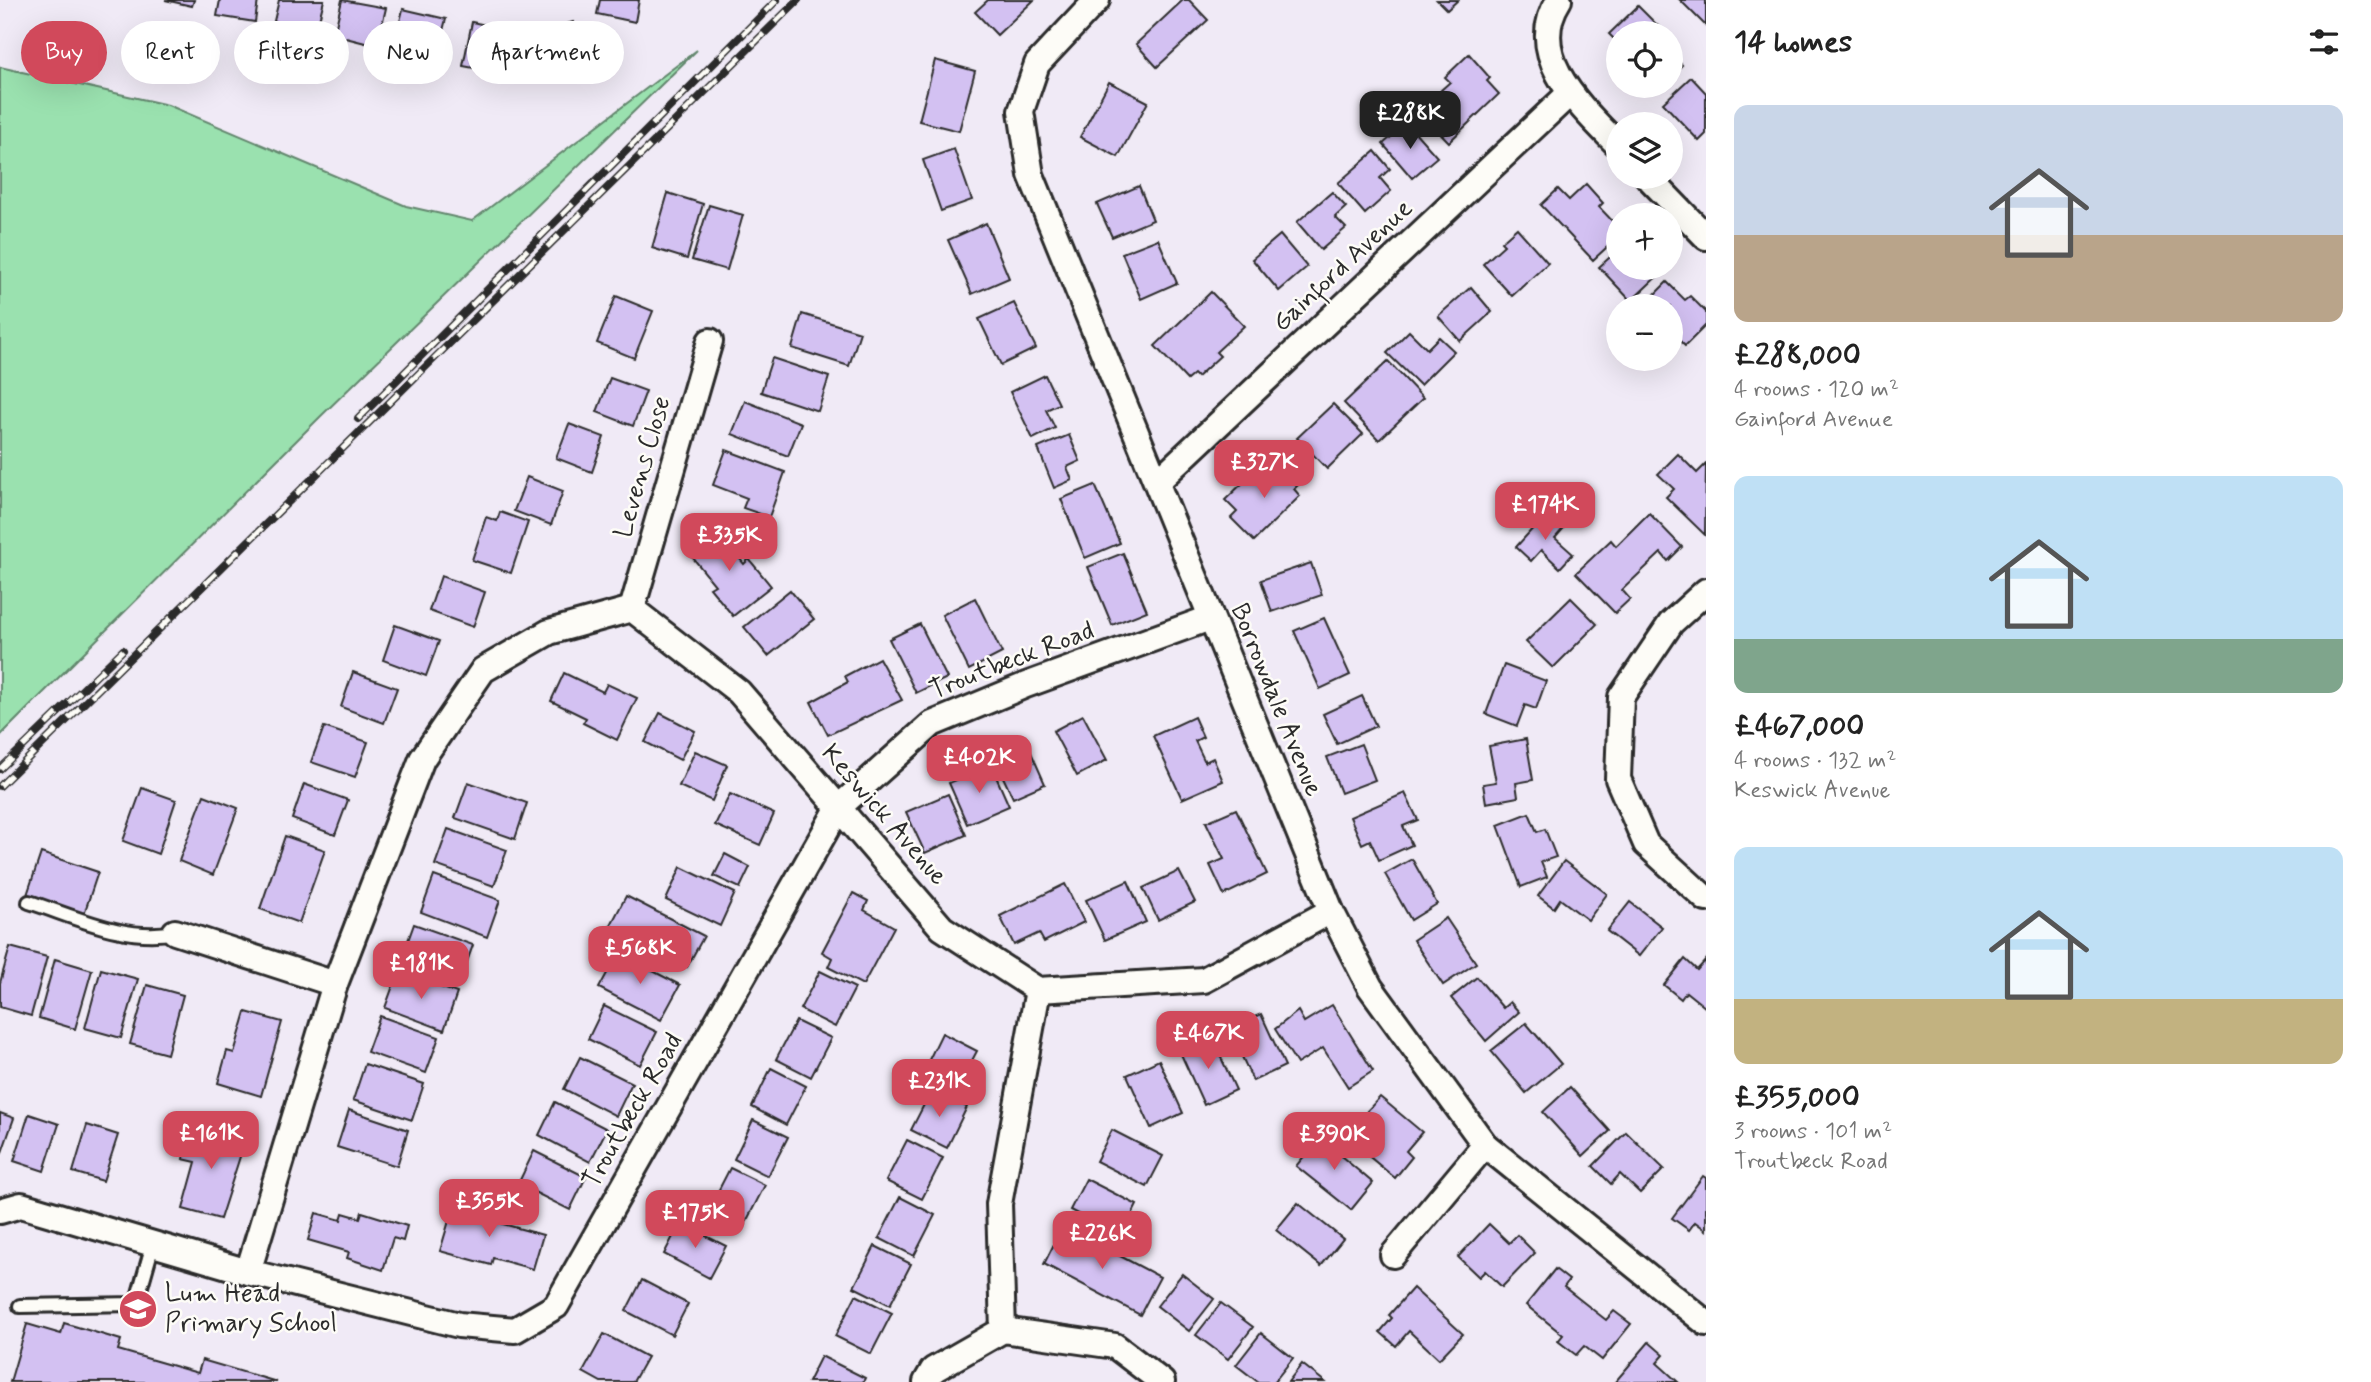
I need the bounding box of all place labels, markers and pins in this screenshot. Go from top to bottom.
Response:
pin: £288K [1361,92,1459,151]
pin: £327K [1215,440,1313,500]
pin: £174K [1496,482,1594,542]
pin: £335K [680,514,778,573]
pin: £402K [930,736,1028,795]
pin: £568K [591,926,689,986]
pin: £181K [372,942,470,1001]
pin: £467K [1159,1012,1257,1071]
pin: £231K [890,1060,988,1119]
pin: £161K [162,1112,260,1171]
pin: £390K [1285,1112,1383,1172]
pin: £355K [440,1180,538,1239]
pin: £175K [646,1190,744,1250]
pin: £226K [1053,1212,1151,1271]
place label: Lum Head Primary School [165,1277,337,1341]
school or university icon: Lum Head Primary School [117,1288,159,1330]

